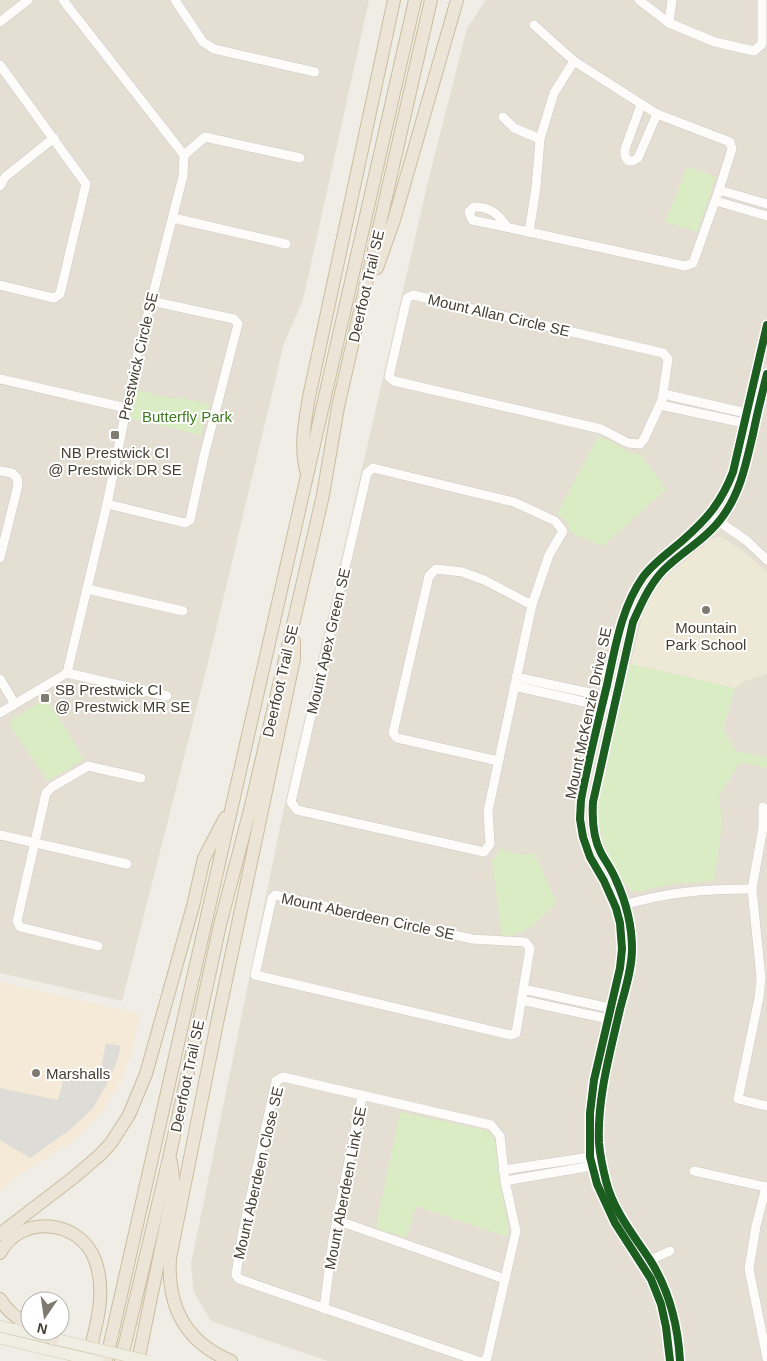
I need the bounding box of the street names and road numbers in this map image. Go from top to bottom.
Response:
street label: Deerfoot Trail SE [345,228,387,344]
street label: Prestwick Circle SE [115,290,161,422]
street label: Mount Allan Circle SE [426,290,572,340]
street label: Mount Apex Green SE [303,566,353,716]
street label: Deerfoot Trail SE [259,623,301,739]
street label: Mount McKenzie Drive SE [561,626,615,800]
street label: Mount Aberdeen Circle SE [280,889,456,943]
street label: Deerfoot Trail SE [167,1018,207,1134]
street label: Mount Aberdeen Close SE [230,1085,286,1261]
street label: Mount Aberdeen Link SE [321,1105,369,1271]

